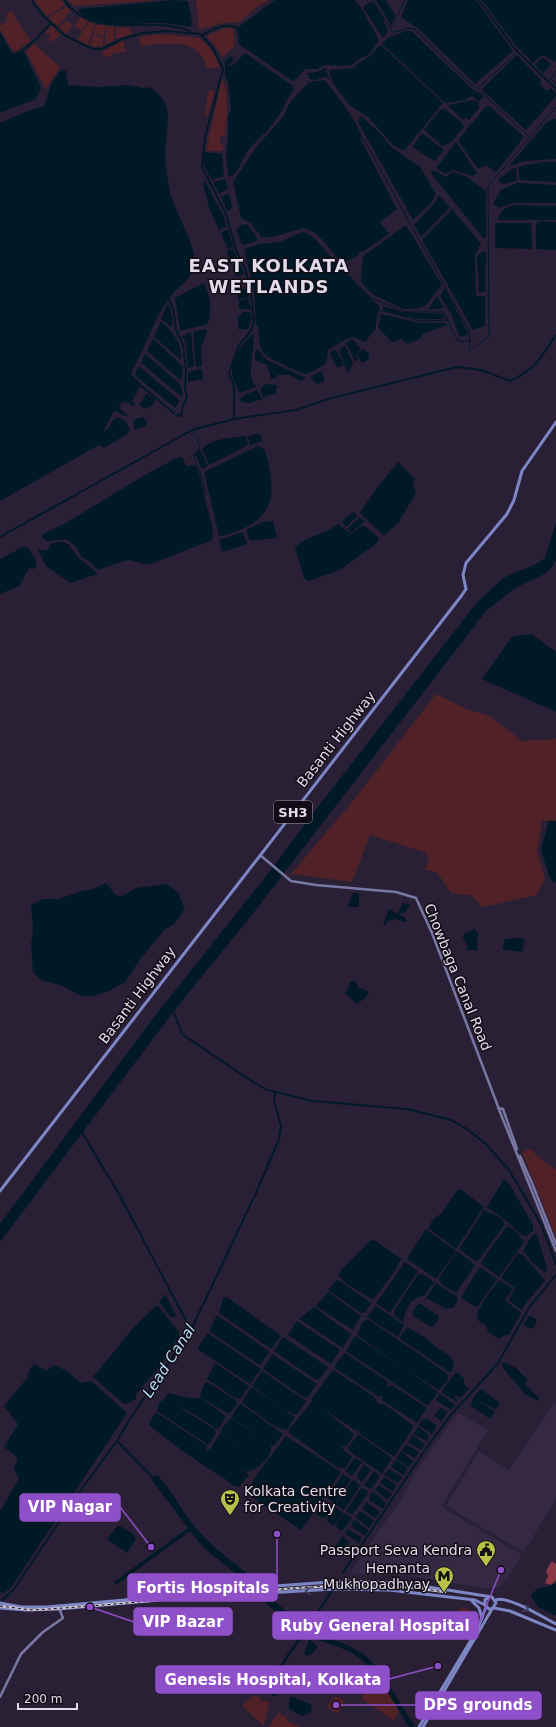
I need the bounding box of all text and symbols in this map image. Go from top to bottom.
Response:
district label: EAST KOLKATA WETLANDS [189,255,349,297]
street label: Basanti Highway [294,688,378,790]
road number: SH3 [274,801,312,823]
street label: Chowbaga Canal Road [421,901,495,1053]
street label: Basanti Highway [95,943,179,1047]
water label: Lead Canal [139,1320,200,1401]
place label: Kolkata Centre for Creativity [244,1483,347,1515]
theatre icon: Kolkata Centre for Creativity [219,1488,241,1516]
callout: VIP Nagar [20,1494,120,1521]
text: VIP Nagar [28,1498,113,1516]
public building icon: Passport Seva Kendra [475,1539,497,1567]
place label: Passport Seva Kendra [320,1542,472,1558]
place label: Hemanta Mukhopadhyay [323,1560,430,1592]
metro station icon: Hemanta Mukhopadhyay [433,1565,455,1593]
callout: Fortis Hospitals [128,1574,277,1601]
text: Fortis Hospitals [137,1579,269,1597]
one-way arrow [305,1586,311,1595]
one-way arrow [522,1604,530,1612]
callout: VIP Bazar [134,1608,232,1635]
callout: Ruby General Hospital [273,1612,478,1639]
text: VIP Bazar [142,1613,224,1631]
text: Ruby General Hospital [280,1617,470,1635]
callout: Genesis Hospital, Kolkata [156,1666,389,1693]
text: Genesis Hospital, Kolkata [165,1671,381,1689]
scale bar [18,1685,77,1711]
text: 200 m [24,1692,62,1706]
callout: DPS grounds [416,1692,541,1719]
text: DPS grounds [424,1696,533,1714]

